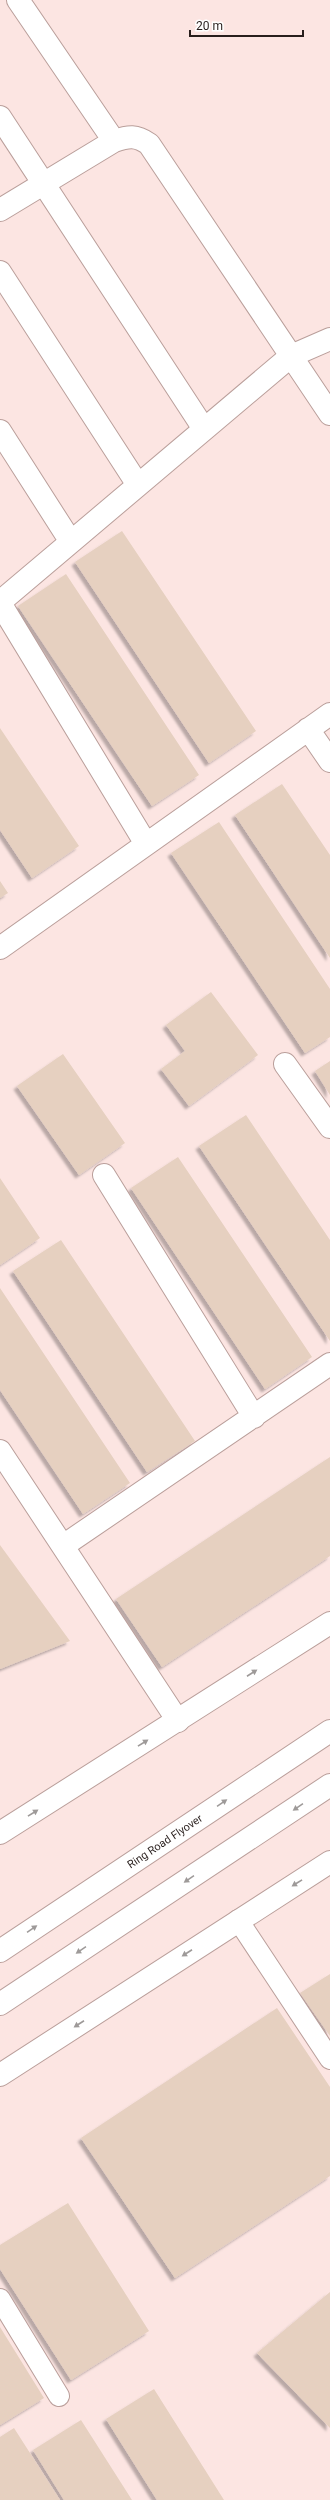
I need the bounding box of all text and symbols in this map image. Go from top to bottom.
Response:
scale bar [190,12,303,38]
text: 20 m [196,19,223,33]
one-way arrow [247,1669,258,1677]
one-way arrow [137,1740,149,1747]
one-way arrow [217,1799,227,1807]
one-way arrow [292,1803,303,1810]
one-way arrow [27,1809,39,1816]
street label: Ring Road Flyover [125,1812,205,1871]
one-way arrow [183,1875,195,1882]
one-way arrow [291,1879,303,1886]
one-way arrow [27,1925,38,1933]
one-way arrow [75,1947,87,1954]
one-way arrow [182,1949,193,1956]
one-way arrow [73,2020,84,2028]

